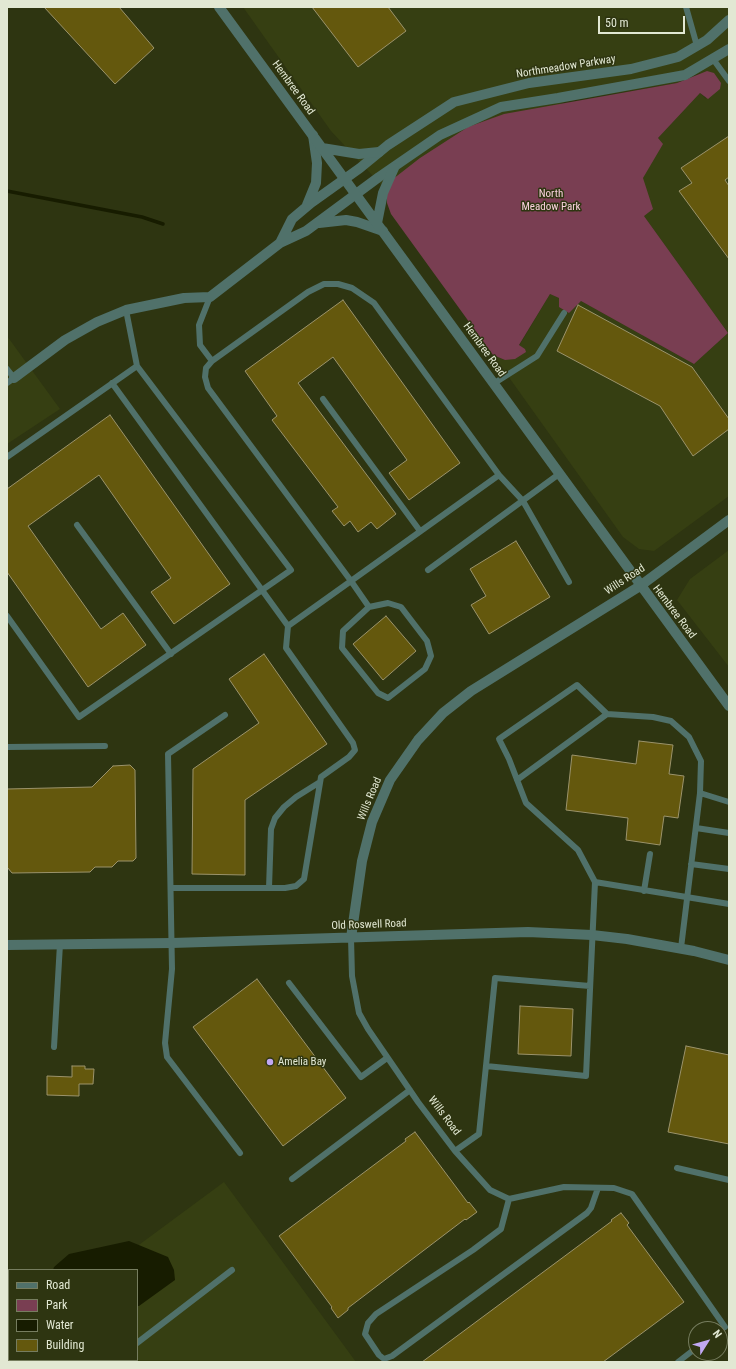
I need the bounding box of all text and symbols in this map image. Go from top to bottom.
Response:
scale bar [600,8,687,34]
text: 50 m [605,16,629,30]
street label: Northmeadow Parkway [515,53,617,81]
street label: Hembree Road [269,58,317,118]
park label: North Meadow Park [521,187,581,213]
street label: Hembree Road [460,320,508,380]
street label: Wills Road [602,562,648,598]
street label: Hembree Road [650,583,698,641]
street label: Wills Road [355,775,385,823]
street label: Old Roswell Road [331,917,407,933]
place label: Amelia Bay [278,1055,326,1069]
marker: Amelia Bay [265,1057,275,1067]
street label: Wills Road [425,1094,463,1138]
legend [8,1269,138,1361]
text: Road [46,1278,70,1292]
text: Park [46,1298,67,1312]
text: Water [46,1318,74,1332]
north arrow [688,1321,728,1361]
text: N [710,1327,724,1341]
text: Building [46,1338,84,1352]

